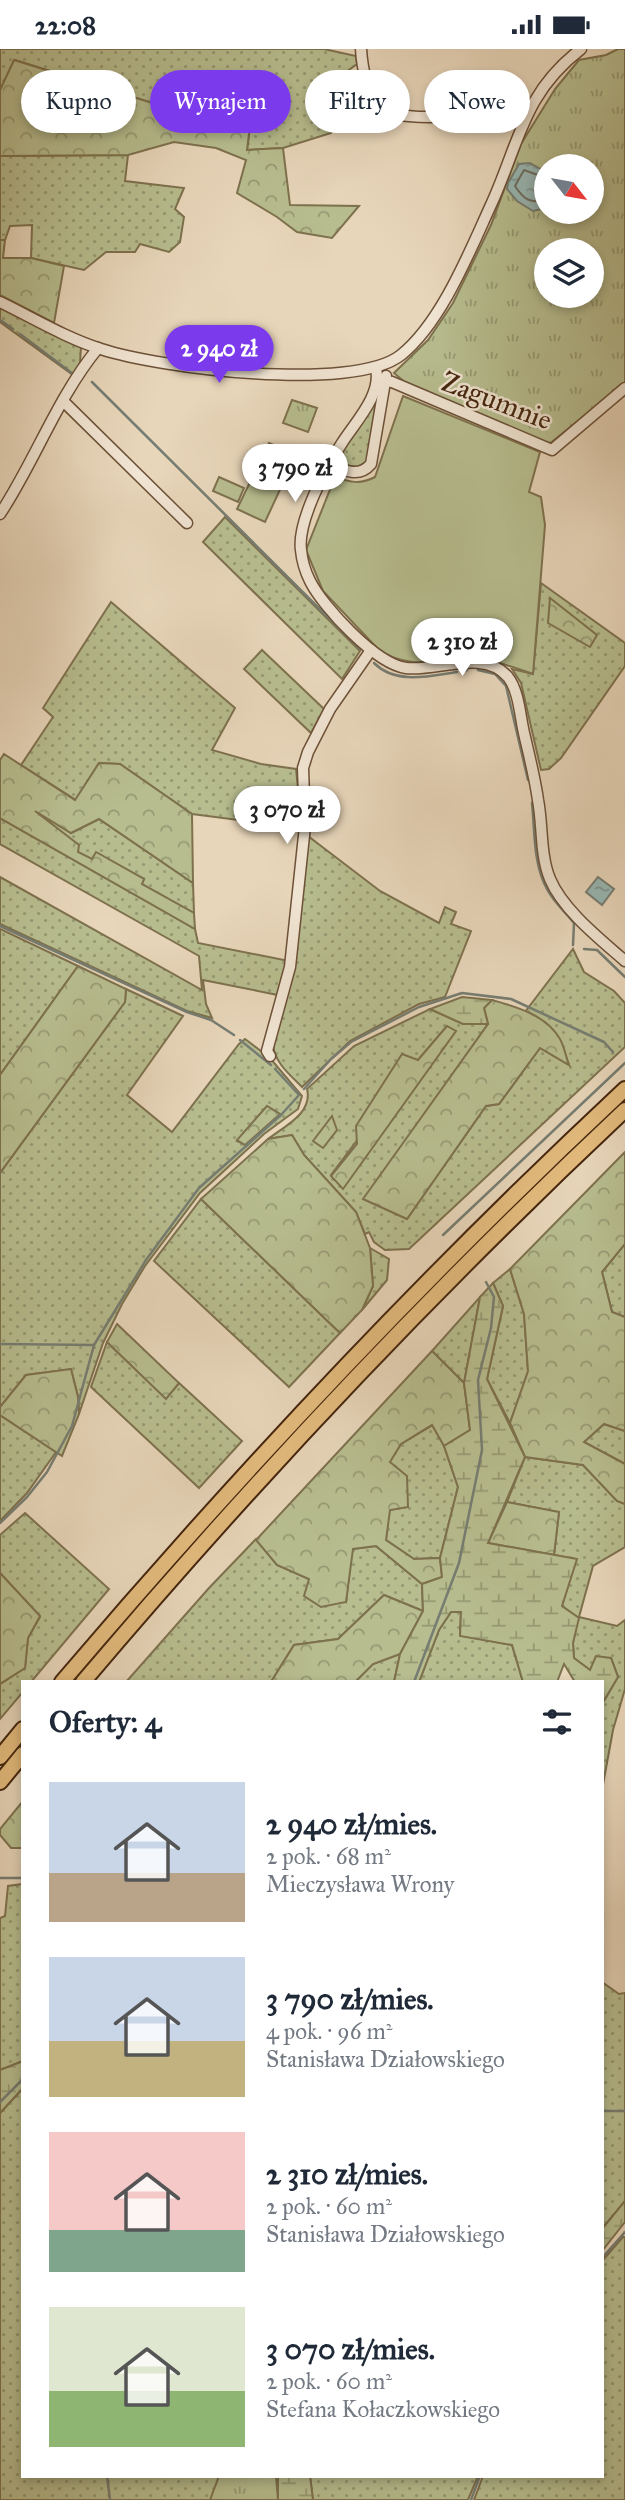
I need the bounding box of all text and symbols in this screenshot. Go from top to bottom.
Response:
text: 22:08 [35,9,96,41]
chip: Kupno [21,70,136,133]
chip: Wynajem [150,70,291,133]
chip: Filtry [305,70,410,133]
chip: Nowe [424,70,530,133]
north arrow [534,154,604,224]
map controls [534,154,604,308]
button: layers [534,238,604,308]
pin: 2 940 zł [147,325,291,385]
text: 2 940 zł [181,334,257,362]
street label: Zagumnie [437,363,557,438]
pin: 3 790 zł [223,445,367,504]
text: 3 790 zł [258,453,332,481]
pin: 2 310 zł [390,619,534,678]
text: 2 310 zł [427,627,497,655]
pin: 3 070 zł [215,787,359,846]
text: 3 070 zł [249,795,325,823]
icon: filters [538,1703,576,1741]
text: Oferty: 4 [49,1704,161,1740]
text: 2 940 zł/mies. [266,1806,437,1842]
icon: home [105,1810,189,1894]
text: 2 pok. · 68 m² [266,1842,391,1870]
text: Mieczysława Wrony [266,1870,454,1898]
text: 3 790 zł/mies. [266,1981,434,2017]
icon: home [105,1985,189,2069]
text: 4 pok. · 96 m² [266,2017,392,2045]
text: Stanisława Działowskiego [266,2045,505,2073]
text: 2 310 zł/mies. [266,2156,428,2192]
icon: home [105,2160,189,2244]
text: 2 pok. · 60 m² [266,2192,392,2220]
text: Stanisława Działowskiego [266,2220,505,2248]
text: 3 070 zł/mies. [266,2331,435,2367]
icon: home [105,2335,189,2419]
text: 2 pok. · 60 m² [266,2367,392,2395]
text: Stefana Kołaczkowskiego [266,2395,500,2423]

